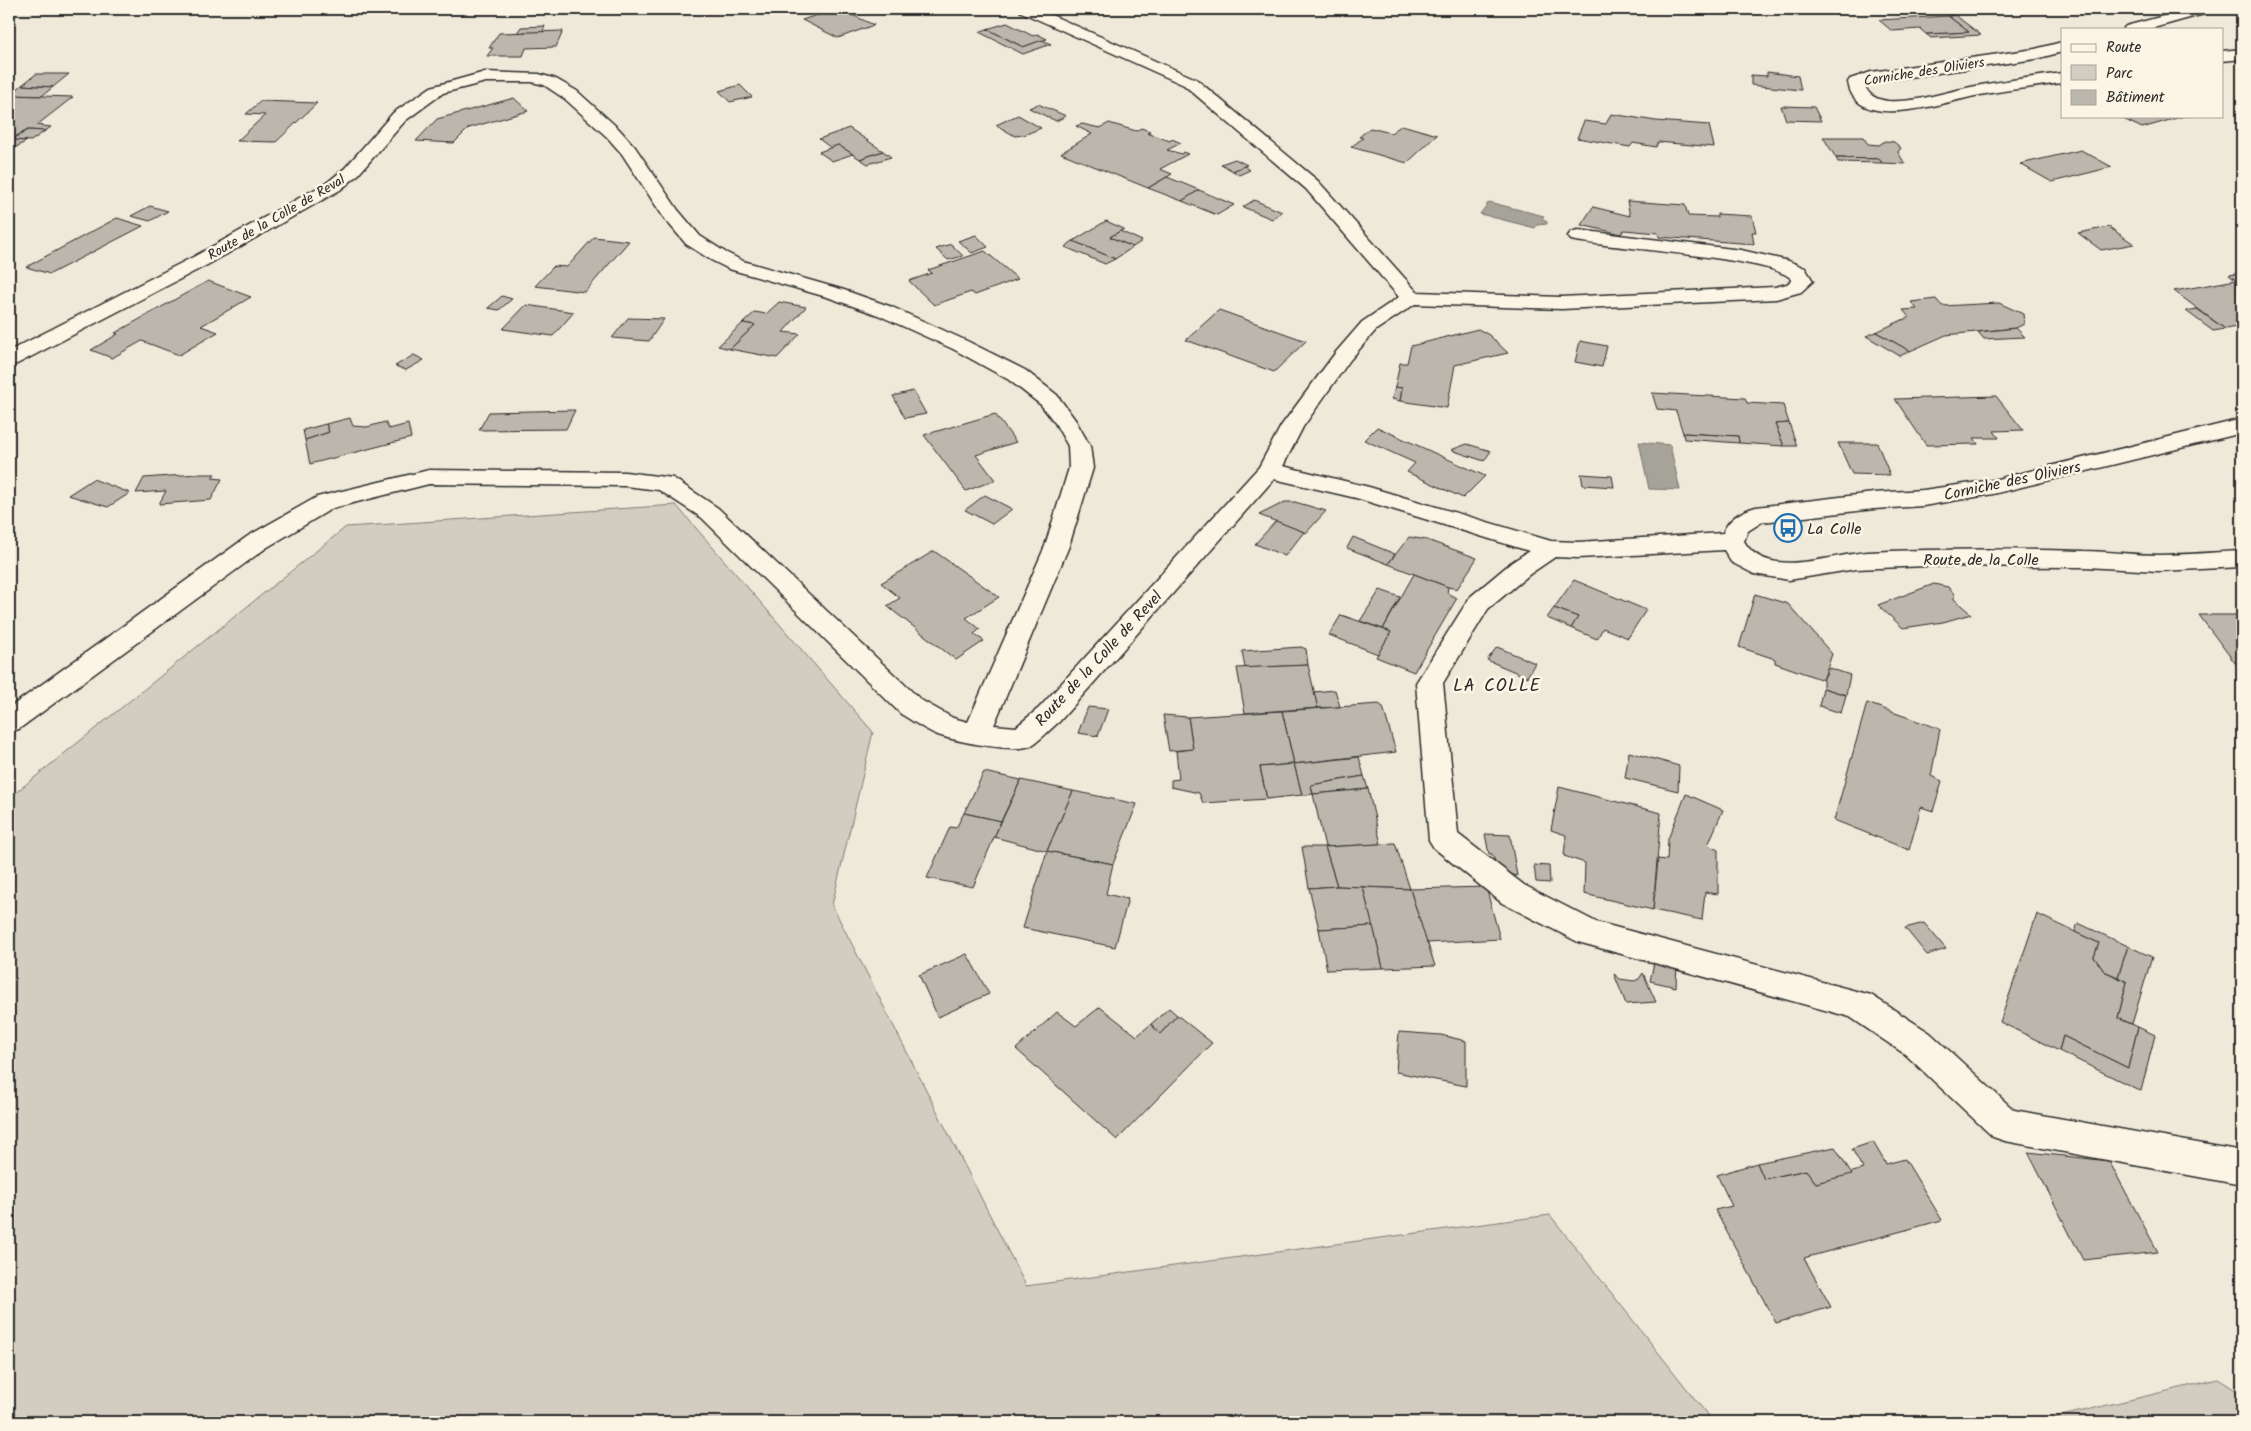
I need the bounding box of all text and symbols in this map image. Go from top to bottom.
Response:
legend [2061,28,2224,118]
text: Route [2106,36,2142,60]
street label: Corniche des Oliviers [1862,52,1986,92]
text: Parc [2106,62,2133,86]
text: Bâtiment [2106,86,2165,110]
street label: Route de la Colle de Reval [203,169,350,266]
street label: Corniche des Oliviers [1941,455,2083,508]
bus stop icon: La Colle [1773,513,1803,543]
place label: La Colle [1807,517,1862,542]
street label: Route de la Colle [1923,548,2039,573]
street label: Route de la Colle de Revel [1029,585,1169,733]
district label: LA COLLE [1453,672,1541,701]

